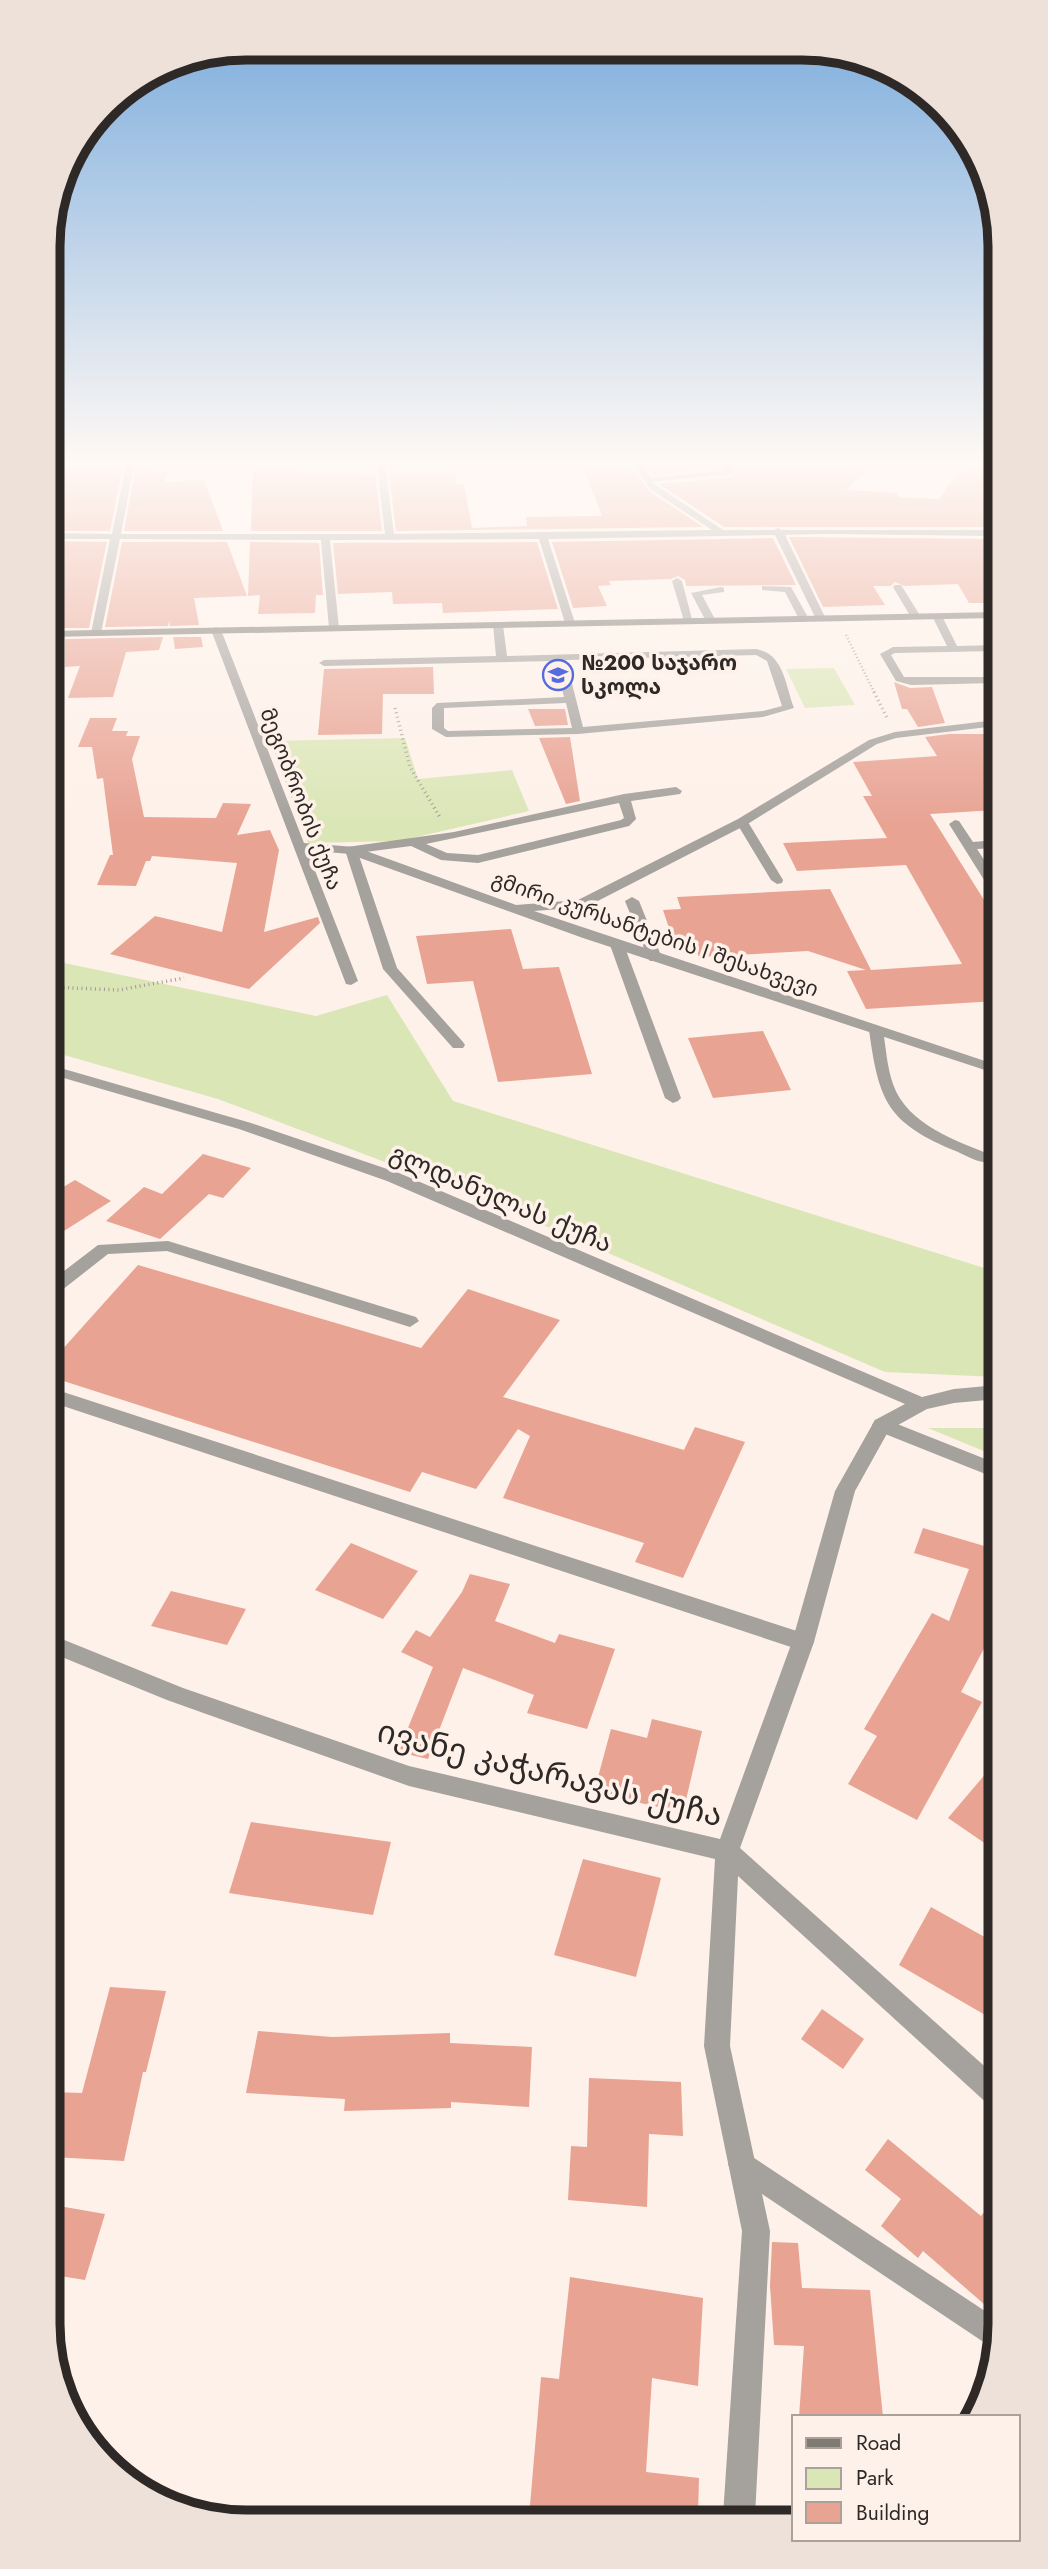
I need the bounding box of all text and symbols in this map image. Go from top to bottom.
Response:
place label: №200 საჯარო სკოლა [581,648,737,702]
school or university icon: №200 საჯარო სკოლა [541,658,575,692]
street label: მეგობრობის ქუჩა [252,704,350,894]
street label: გმირი კურსანტების I შესახვევი [488,864,822,1004]
street label: გლდანულას ქუჩა [384,1134,618,1262]
street label: ივანე კაჭარავას ქუჩა [373,1708,727,1838]
legend [792,2415,1020,2541]
text: Road [856,2428,901,2458]
text: Park [856,2463,894,2493]
text: Building [856,2498,929,2528]

